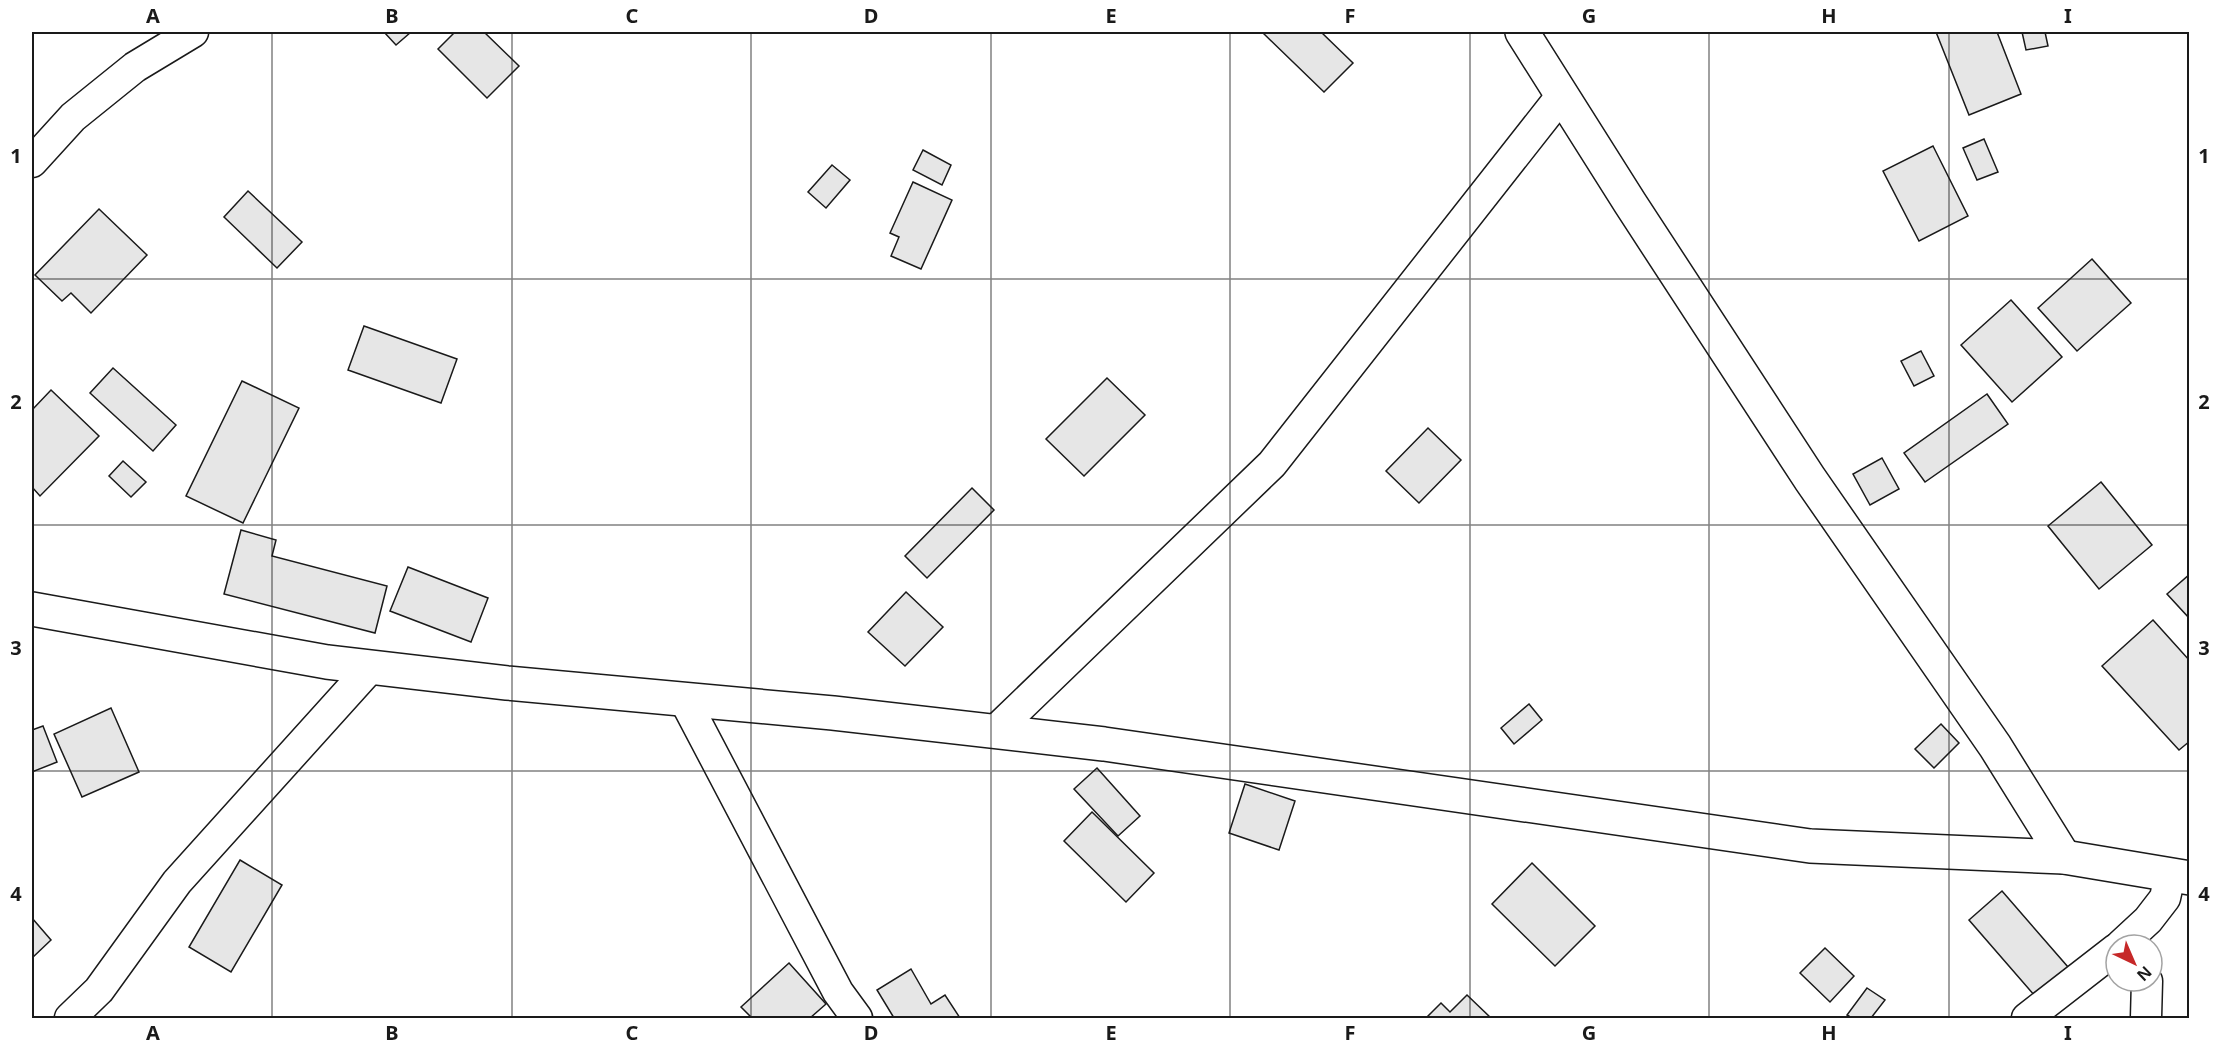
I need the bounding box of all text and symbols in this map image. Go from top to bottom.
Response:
text: A [146,2,160,29]
text: B [385,2,399,29]
text: C [626,2,639,29]
text: D [864,2,878,29]
text: E [1105,2,1117,29]
text: F [1345,2,1355,29]
text: G [1582,2,1596,29]
text: H [1821,2,1837,29]
text: I [2064,2,2072,29]
text: 1 [10,142,22,169]
text: 1 [2198,142,2210,169]
text: 2 [10,388,22,415]
text: 2 [2198,388,2210,415]
text: 3 [10,634,22,661]
text: 3 [2198,634,2210,661]
text: 4 [10,880,22,907]
text: 4 [2198,880,2210,907]
north arrow [2104,933,2164,993]
text: N [2132,961,2157,986]
text: A [146,1019,160,1046]
text: B [385,1019,399,1046]
text: C [626,1019,639,1046]
text: D [864,1019,878,1046]
text: E [1105,1019,1117,1046]
text: F [1345,1019,1355,1046]
text: G [1582,1019,1596,1046]
text: H [1821,1019,1837,1046]
text: I [2064,1019,2072,1046]

